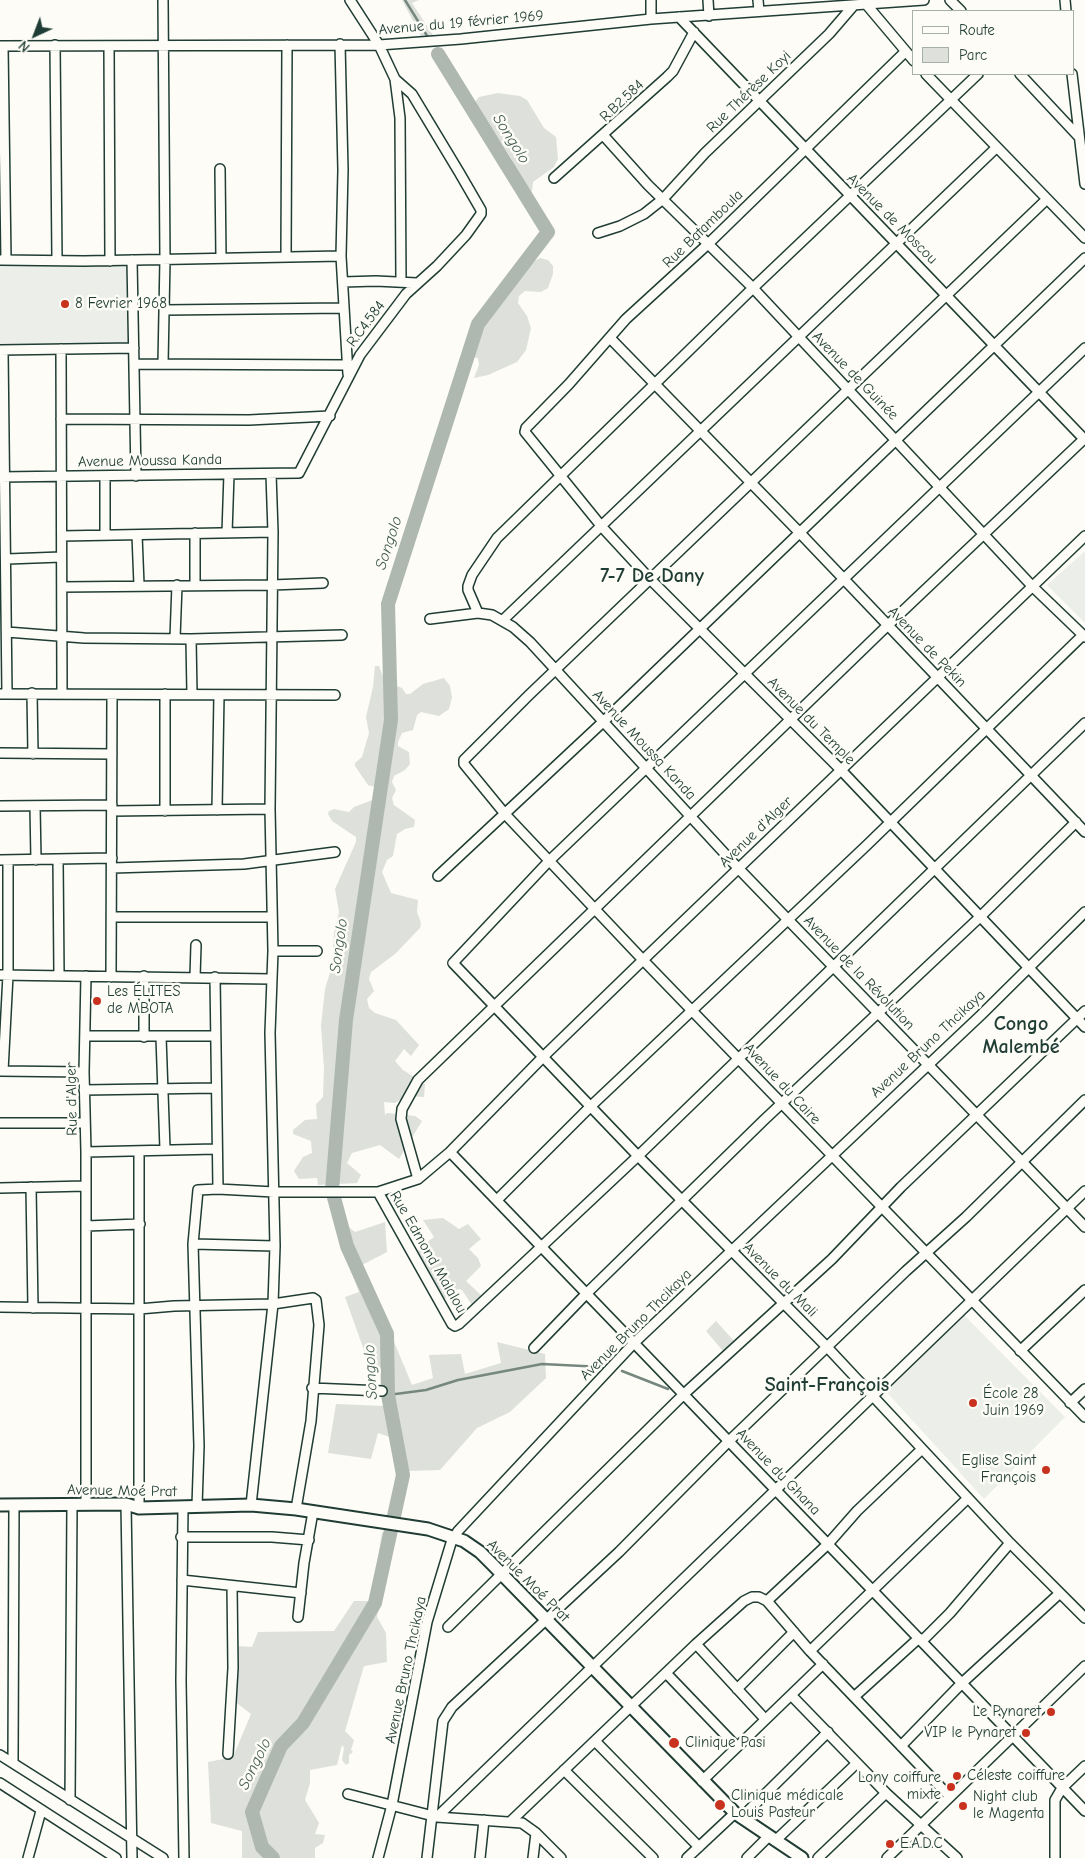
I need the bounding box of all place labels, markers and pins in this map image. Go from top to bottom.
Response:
place label: 8 Fevrier 1968 [75,295,167,313]
marker: 8 Fevrier 1968 [59,298,71,310]
place label: Les ÉLITES de MBOTA [107,983,181,1018]
marker: Les ÉLITES de MBOTA [91,995,103,1007]
place label: École 28 Juin 1969 [983,1385,1044,1420]
marker: École 28 Juin 1969 [967,1397,979,1409]
place label: Eglise Saint François [962,1452,1036,1487]
marker: Eglise Saint François [1040,1464,1052,1476]
place label: Le Pynaret [973,1703,1041,1721]
marker: Le Pynaret [1045,1706,1057,1718]
place label: VIP le Pynaret [924,1724,1016,1742]
marker: VIP le Pynaret [1020,1727,1032,1739]
place label: Clinique Pasi [685,1734,766,1752]
marker: Clinique Pasi [667,1736,681,1750]
place label: Céleste coiffure [967,1767,1065,1785]
place label: Lony coiffure mixte [858,1769,941,1804]
marker: Céleste coiffure [951,1770,963,1782]
marker: Lony coiffure mixte [945,1781,957,1793]
place label: Clinique médicale Louis Pasteur [731,1787,844,1822]
place label: Night club le Magenta [973,1788,1044,1823]
marker: Clinique médicale Louis Pasteur [713,1798,727,1812]
marker: Night club le Magenta [957,1800,969,1812]
place label: E.A.D.C [900,1835,943,1853]
marker: E.A.D.C [884,1838,896,1850]

